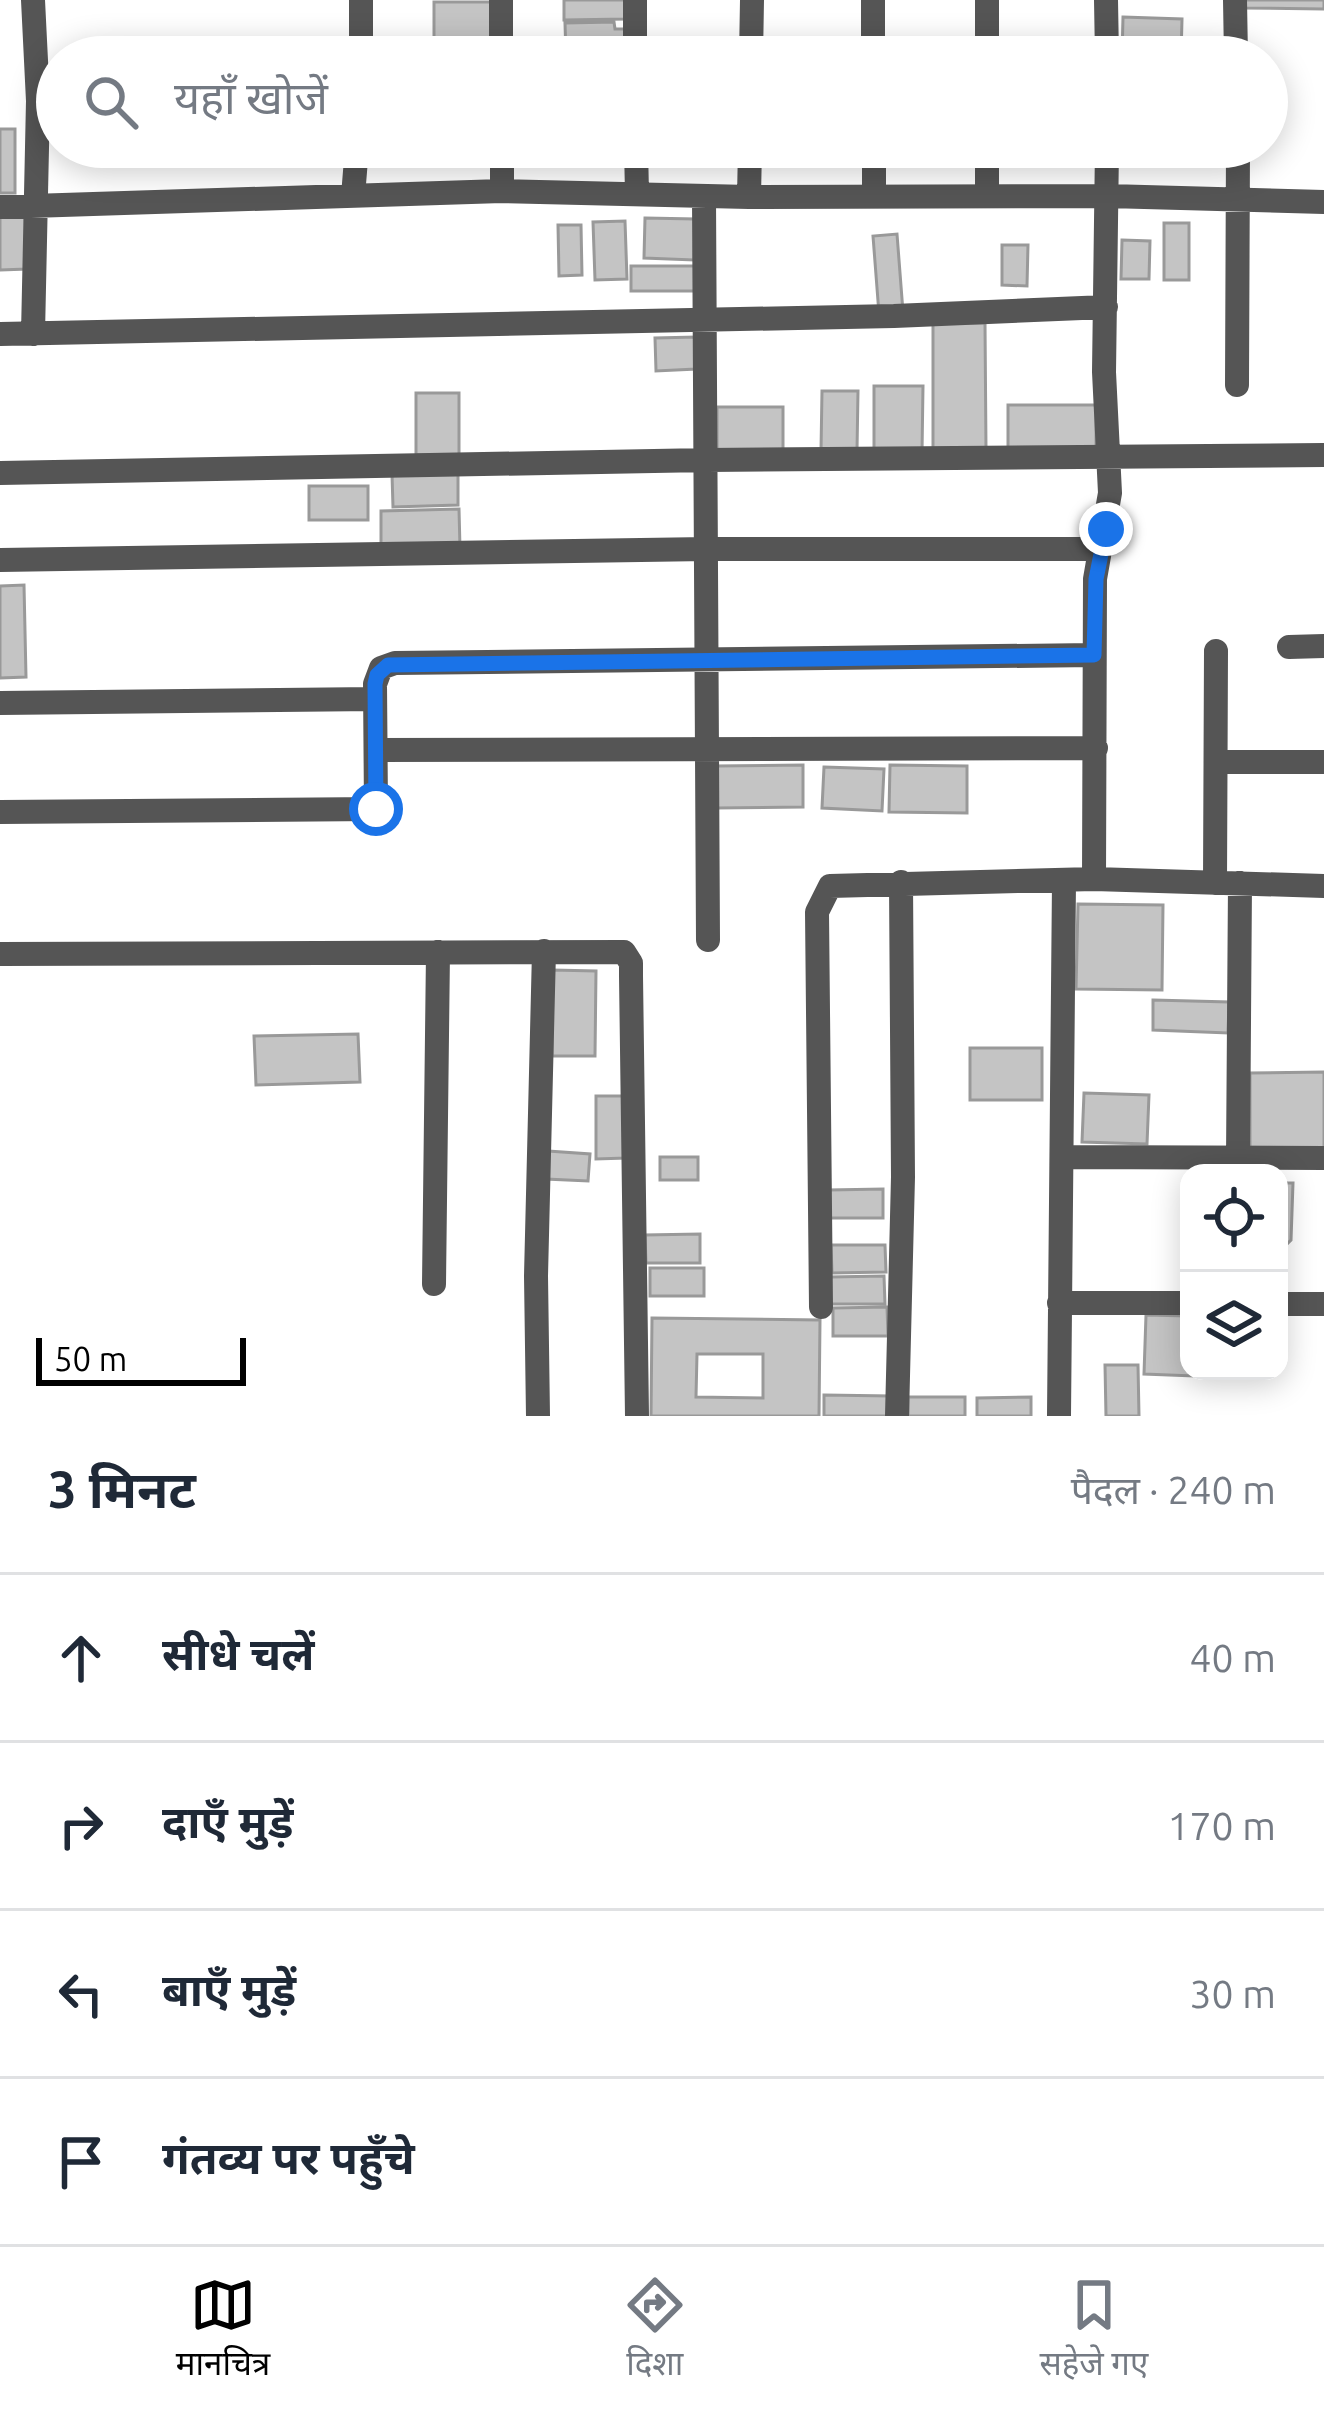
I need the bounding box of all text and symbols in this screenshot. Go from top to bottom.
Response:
search box [36,36,1288,168]
icon: search [78,69,144,135]
text: यहाँ खोजें [174,72,328,123]
route end [1079,502,1133,556]
route start [349,782,403,836]
map controls [1180,1164,1288,1380]
button: locate [1180,1164,1288,1272]
button: layers [1180,1272,1288,1380]
scale bar [36,1332,246,1385]
text: 50 m [54,1340,127,1377]
text: 3 मिनट [48,1460,196,1518]
text: पैदल · 240 m [1071,1468,1276,1511]
icon: ahead [48,1625,114,1691]
text: सीधे चलें [162,1628,315,1679]
text: 40 m [1189,1636,1276,1679]
icon: right [48,1793,114,1859]
text: दाएँ मुड़ें [162,1796,294,1847]
text: 170 m [1167,1804,1276,1847]
icon: left [48,1961,114,2027]
text: बाएँ मुड़ें [162,1964,296,2015]
text: 30 m [1189,1972,1276,2015]
icon: arrive [48,2129,114,2195]
text: गंतव्य पर पहुँचे [162,2132,415,2183]
tab: मानचित्र [176,2272,270,2388]
tab: दिशा [622,2272,688,2388]
tab: सहेजे गए [1039,2272,1148,2388]

